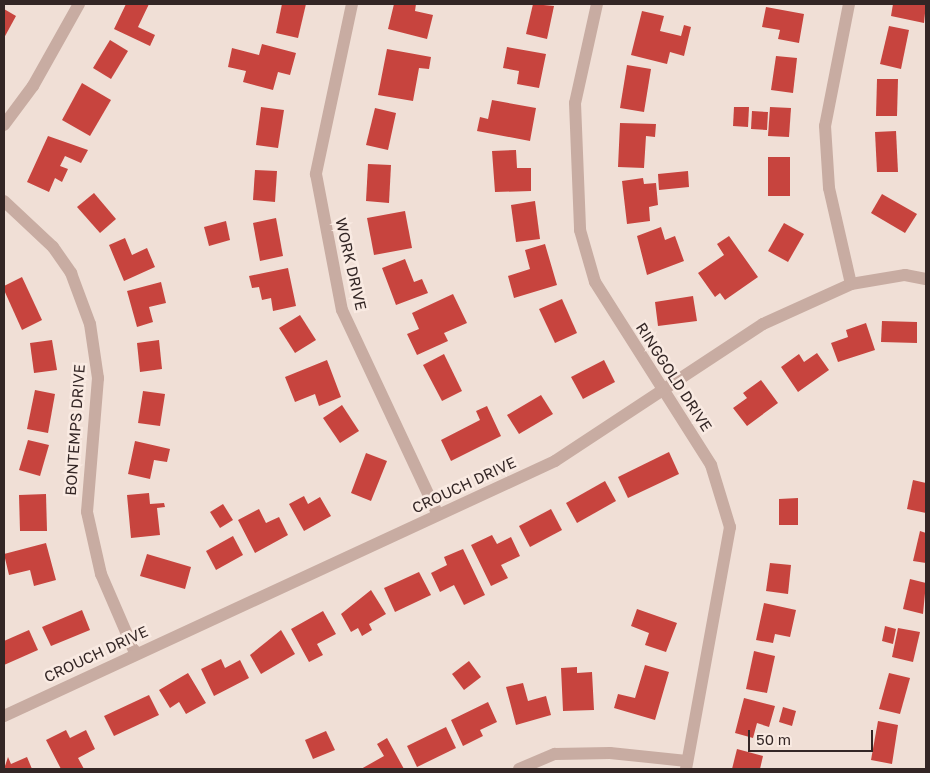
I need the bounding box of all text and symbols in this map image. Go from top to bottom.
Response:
street label: WORK DRIVE [332,216,370,312]
street label: RINGGOLD DRIVE [632,319,716,435]
street label: BONTEMPS DRIVE [61,364,89,496]
street label: CROUCH DRIVE [409,453,519,517]
street label: CROUCH DRIVE [41,622,151,686]
scale bar [750,720,875,752]
text: 50 m [756,730,791,748]

